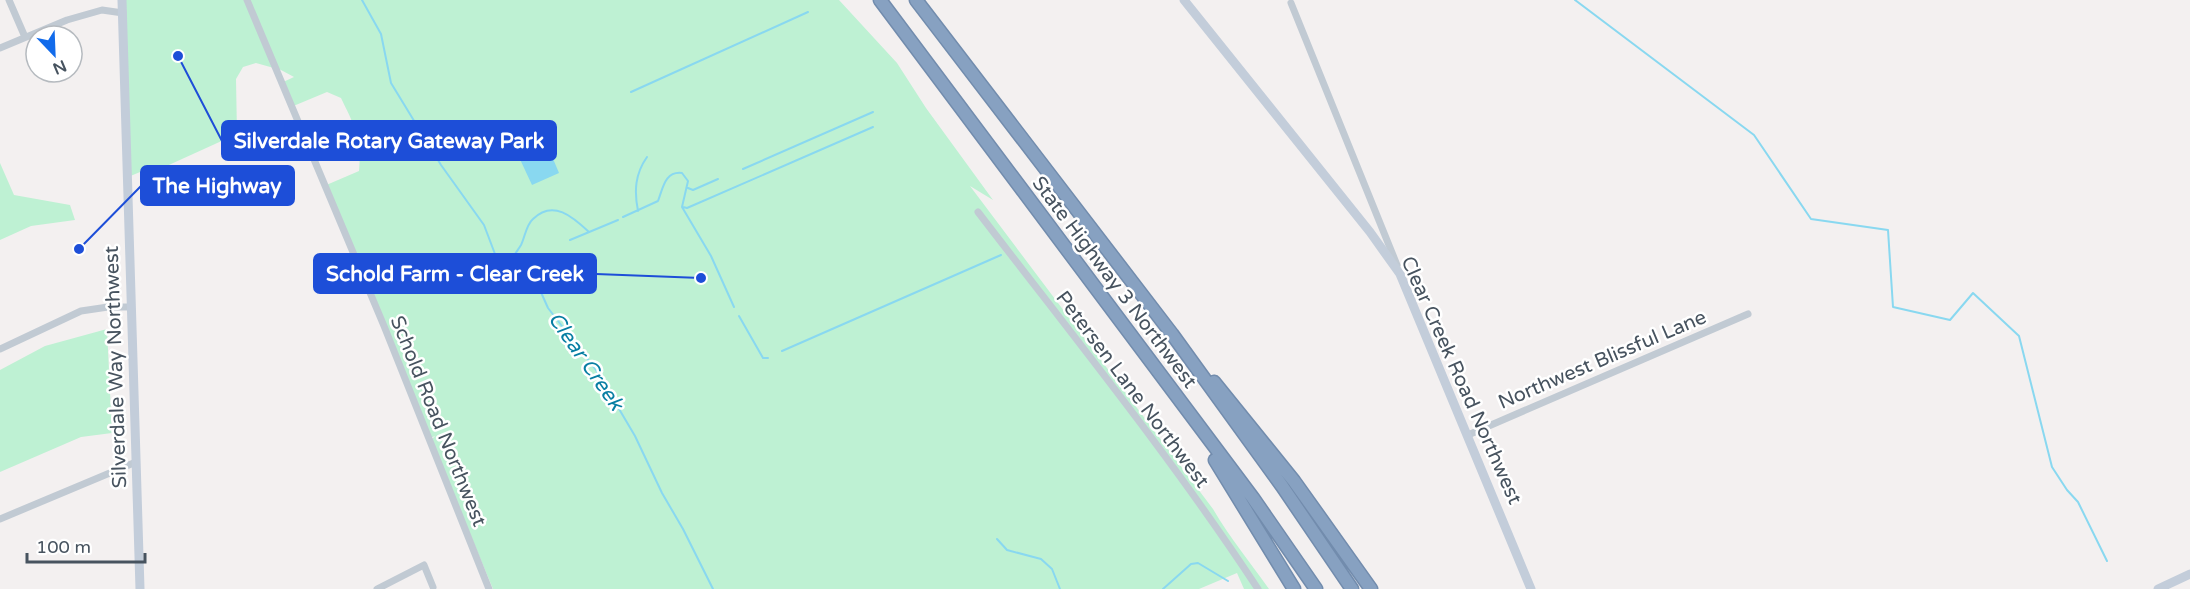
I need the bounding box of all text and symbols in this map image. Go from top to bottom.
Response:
north arrow [24,24,84,84]
text: N [50,55,69,79]
callout: Silverdale Rotary Gateway Park [222,121,556,160]
text: Silverdale Rotary Gateway Park [234,129,545,154]
callout: The Highway [141,166,294,205]
street label: State Highway 3 Northwest [1027,172,1202,394]
text: The Highway [152,174,282,199]
street label: Silverdale Way Northwest [100,245,132,489]
street label: Clear Creek Road Northwest [1395,253,1527,509]
callout: Schold Farm - Clear Creek [314,254,596,293]
text: Schold Farm - Clear Creek [326,262,584,287]
street label: Petersen Lane Northwest [1050,286,1214,493]
street label: Northwest Blissful Lane [1495,305,1710,415]
water label: Clear Creek [543,307,630,417]
street label: Schold Road Northwest [385,313,491,531]
scale bar [27,526,146,564]
text: 100 m [36,536,91,558]

